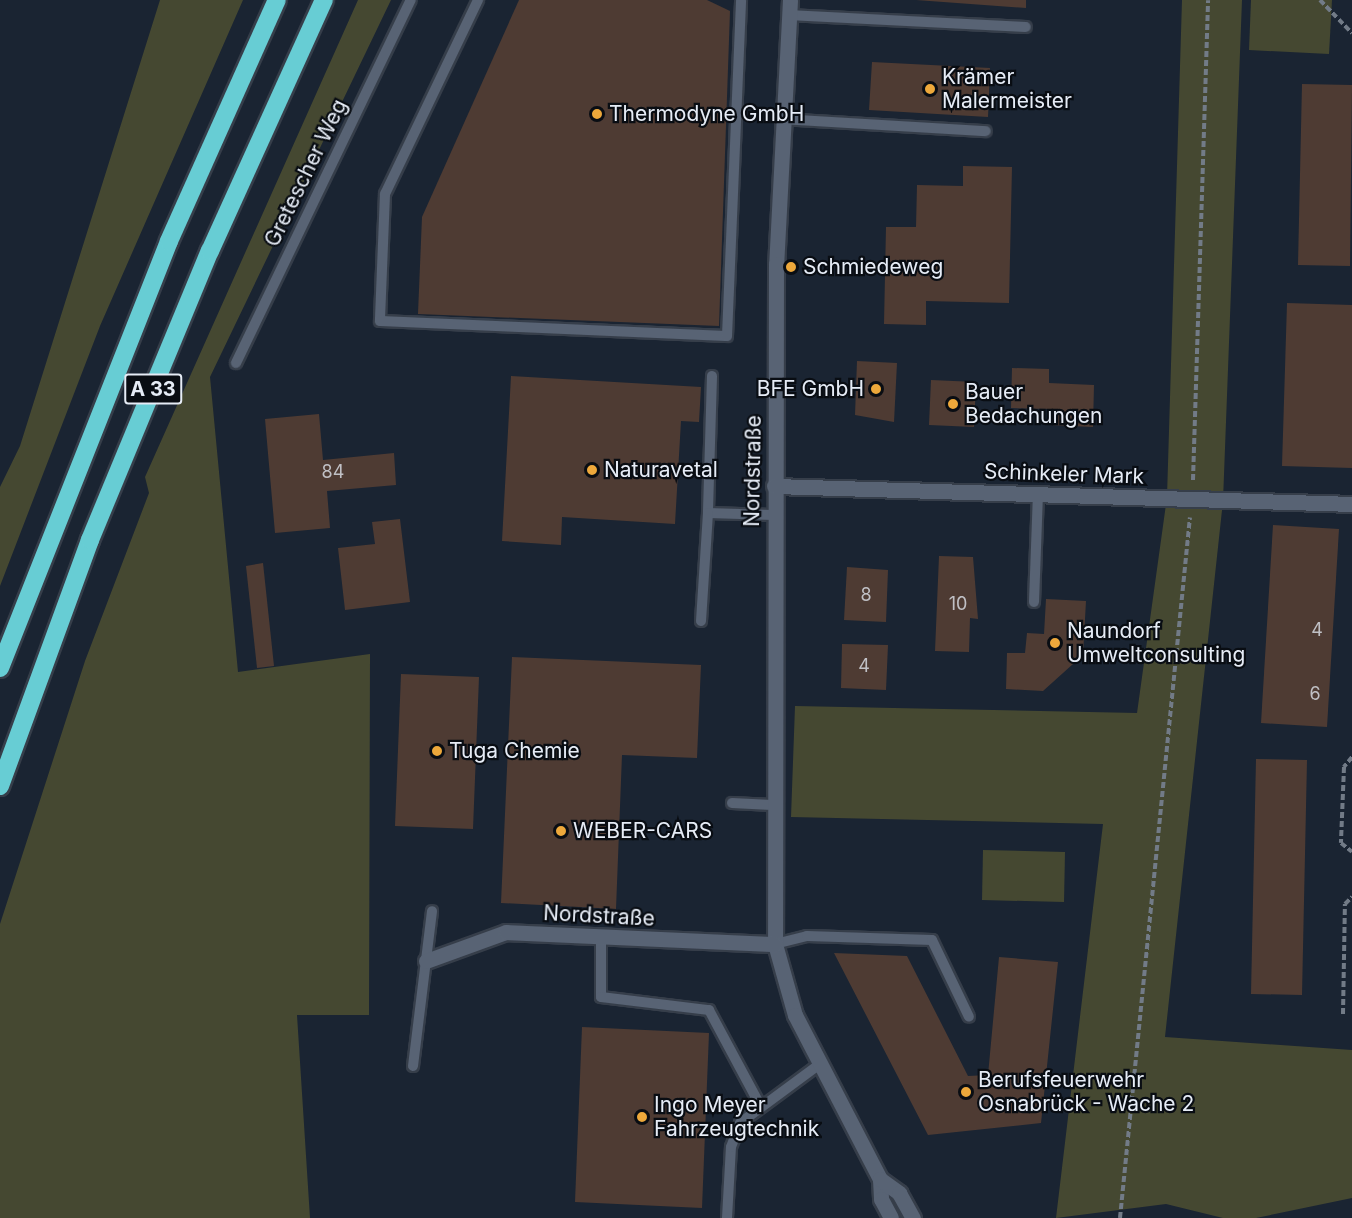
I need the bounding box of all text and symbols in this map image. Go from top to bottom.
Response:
place label: Krämer Malermeister [942,64,1072,114]
marker: Krämer Malermeister [923,82,937,96]
street label: Gretescher Weg [259,95,353,251]
place label: Thermodyne GmbH [609,101,804,127]
marker: Thermodyne GmbH [590,107,604,121]
place label: Schmiedeweg [803,254,943,280]
marker: Schmiedeweg [784,260,798,274]
road number: A 33 [123,372,183,406]
place label: BFE GmbH [757,376,864,402]
place label: Bauer Bedachungen [965,379,1102,429]
marker: BFE GmbH [869,382,883,396]
marker: Bauer Bedachungen [946,397,960,411]
street label: Nordstraße [739,415,767,527]
place label: Naturavetal [604,457,718,483]
street label: Schinkeler Mark [983,459,1145,489]
house number: 84 [322,461,344,483]
marker: Naturavetal [585,463,599,477]
house number: 8 [860,584,872,606]
house number: 10 [949,593,967,615]
place label: Naundorf Umweltconsulting [1067,618,1245,668]
house number: 4 [1311,619,1323,641]
marker: Naundorf Umweltconsulting [1048,636,1062,650]
house number: 4 [858,655,870,677]
house number: 6 [1309,683,1321,705]
place label: Tuga Chemie [449,738,580,764]
marker: Tuga Chemie [430,744,444,758]
place label: WEBER-CARS [573,818,712,844]
marker: WEBER-CARS [554,824,568,838]
street label: Nordstraße [543,900,655,932]
place label: Berufsfeuerwehr Osnabrück - Wache 2 [978,1067,1194,1117]
marker: Berufsfeuerwehr Osnabrück - Wache 2 [959,1085,973,1099]
place label: Ingo Meyer Fahrzeugtechnik [654,1092,819,1142]
marker: Ingo Meyer Fahrzeugtechnik [635,1110,649,1124]

